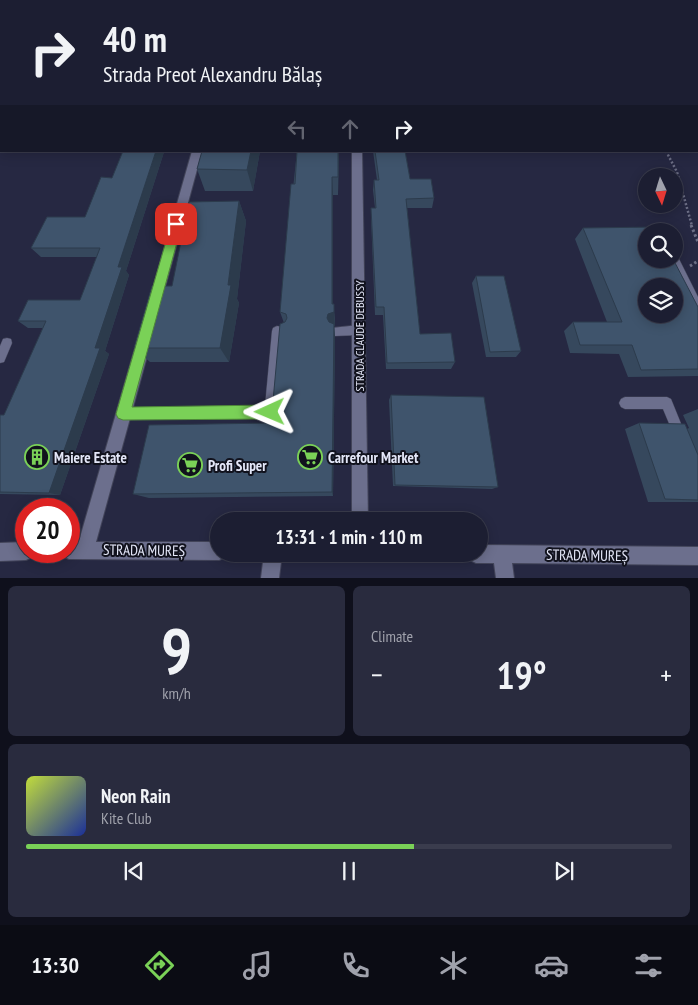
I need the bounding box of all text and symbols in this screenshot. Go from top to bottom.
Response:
text: 40 m [103,16,167,62]
icon: right [20,20,85,85]
text: Strada Preot Alexandru Bălaș [103,60,322,88]
icon: left [283,115,311,143]
icon: ahead [336,115,364,143]
icon: right [389,115,417,143]
north arrow [638,168,682,212]
map controls [638,168,683,323]
pin [155,203,197,245]
icon: arrive [162,210,190,238]
button: search [638,223,683,268]
button: layers [638,278,683,323]
street label: STRADA CLAUDE DEBUSSY [352,280,367,392]
position arrow [243,385,295,437]
building icon: Maiere Estate [24,444,50,470]
supermarket icon: Carrefour Market [297,444,323,470]
place label: Maiere Estate [54,448,127,467]
place label: Carrefour Market [328,448,419,467]
supermarket icon: Profi Super [177,452,203,478]
place label: Profi Super [208,456,267,475]
speed limit sign: 20 [15,498,80,563]
text: 13:31 · 1 min · 110 m [276,525,422,549]
street label: STRADA MUREȘ [103,540,185,560]
street label: STRADA MUREȘ [546,545,628,565]
text: 9 [161,608,192,692]
text: Climate [371,626,413,646]
text: 19° [496,650,547,699]
text: − [371,656,383,693]
text: + [660,656,672,693]
text: km/h [162,683,191,703]
text: Neon Rain [101,784,170,808]
text: Kite Club [101,808,152,828]
icon: previous [120,857,148,885]
icon: pause [335,857,363,885]
icon: next [550,857,578,885]
icon: directions [142,948,177,983]
icon: music [240,948,275,983]
icon: phone [338,948,373,983]
icon: climate [436,948,471,983]
icon: car [534,948,569,983]
icon: filters [631,948,666,983]
text: 13:30 [31,951,79,979]

